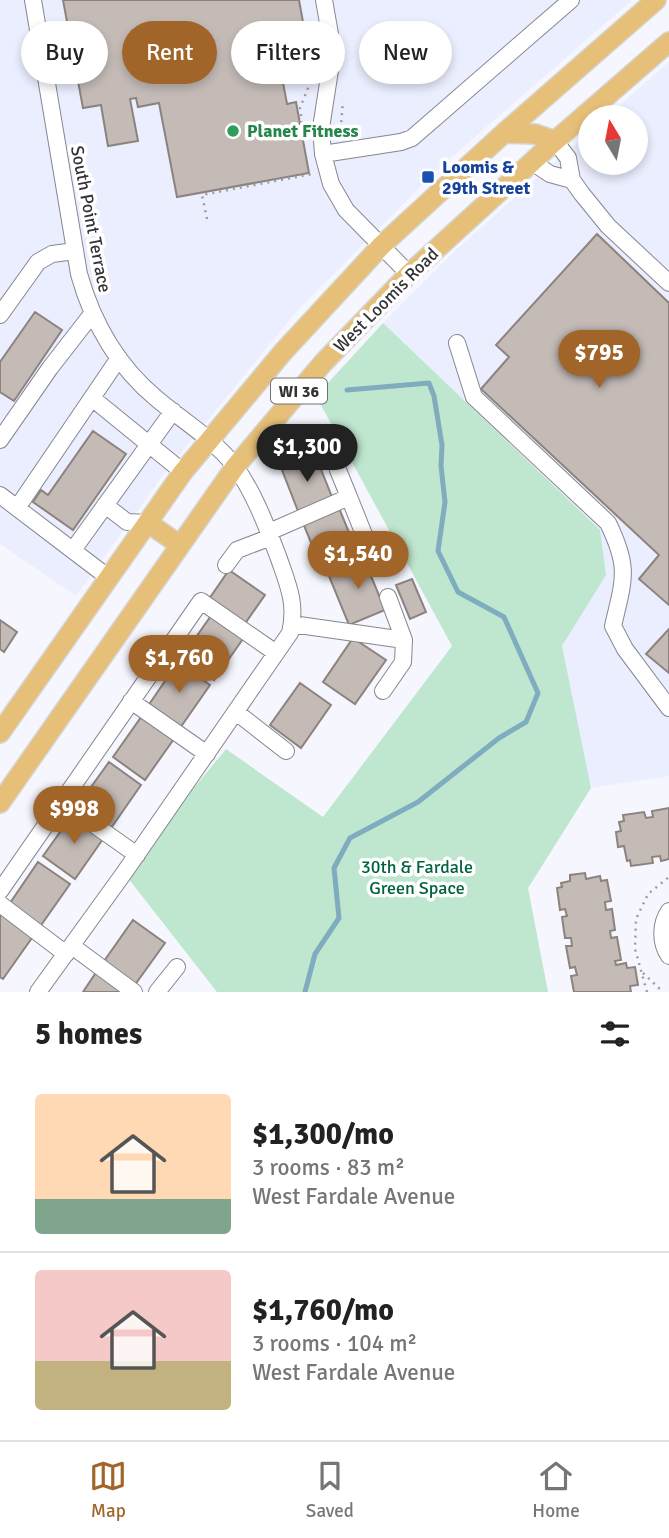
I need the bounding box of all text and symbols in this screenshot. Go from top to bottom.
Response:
chip: Buy [21,21,108,84]
chip: Rent [122,21,217,84]
chip: Filters [231,21,345,84]
chip: New [359,21,452,84]
north arrow [578,105,648,175]
map controls [578,105,648,175]
place label: Planet Fitness [247,120,358,142]
marker: Planet Fitness [225,123,241,139]
street label: South Point Terrace [66,144,116,294]
place label: Loomis & 29th Street [442,156,530,199]
marker: Loomis & 29th Street [420,169,436,185]
street label: West Loomis Road [329,243,443,357]
pin: $795 [558,330,640,390]
text: $795 [574,338,624,367]
road number: WI 36 [271,378,327,404]
pin: $1,300 [250,424,364,484]
text: $1,300 [273,432,341,461]
pin: $1,540 [301,532,415,591]
text: $1,540 [324,539,392,568]
pin: $1,760 [122,636,236,695]
text: $1,760 [145,643,213,672]
pin: $998 [33,786,115,846]
text: $998 [49,794,99,823]
park label: 30th & Fardale Green Space [361,856,473,899]
icon: filters [596,1015,634,1053]
text: 5 homes [35,1016,142,1053]
text: $1,300/mo [252,1116,394,1153]
icon: home [91,1122,175,1206]
text: 3 rooms · 83 m² [252,1153,405,1182]
text: West Fardale Avenue [252,1182,455,1211]
text: $1,760/mo [252,1292,394,1329]
icon: home [91,1298,175,1382]
text: 3 rooms · 104 m² [252,1329,417,1358]
text: West Fardale Avenue [252,1358,455,1387]
tab: Map [89,1457,127,1523]
tab: Saved [306,1457,354,1523]
tab: Home [532,1457,580,1523]

